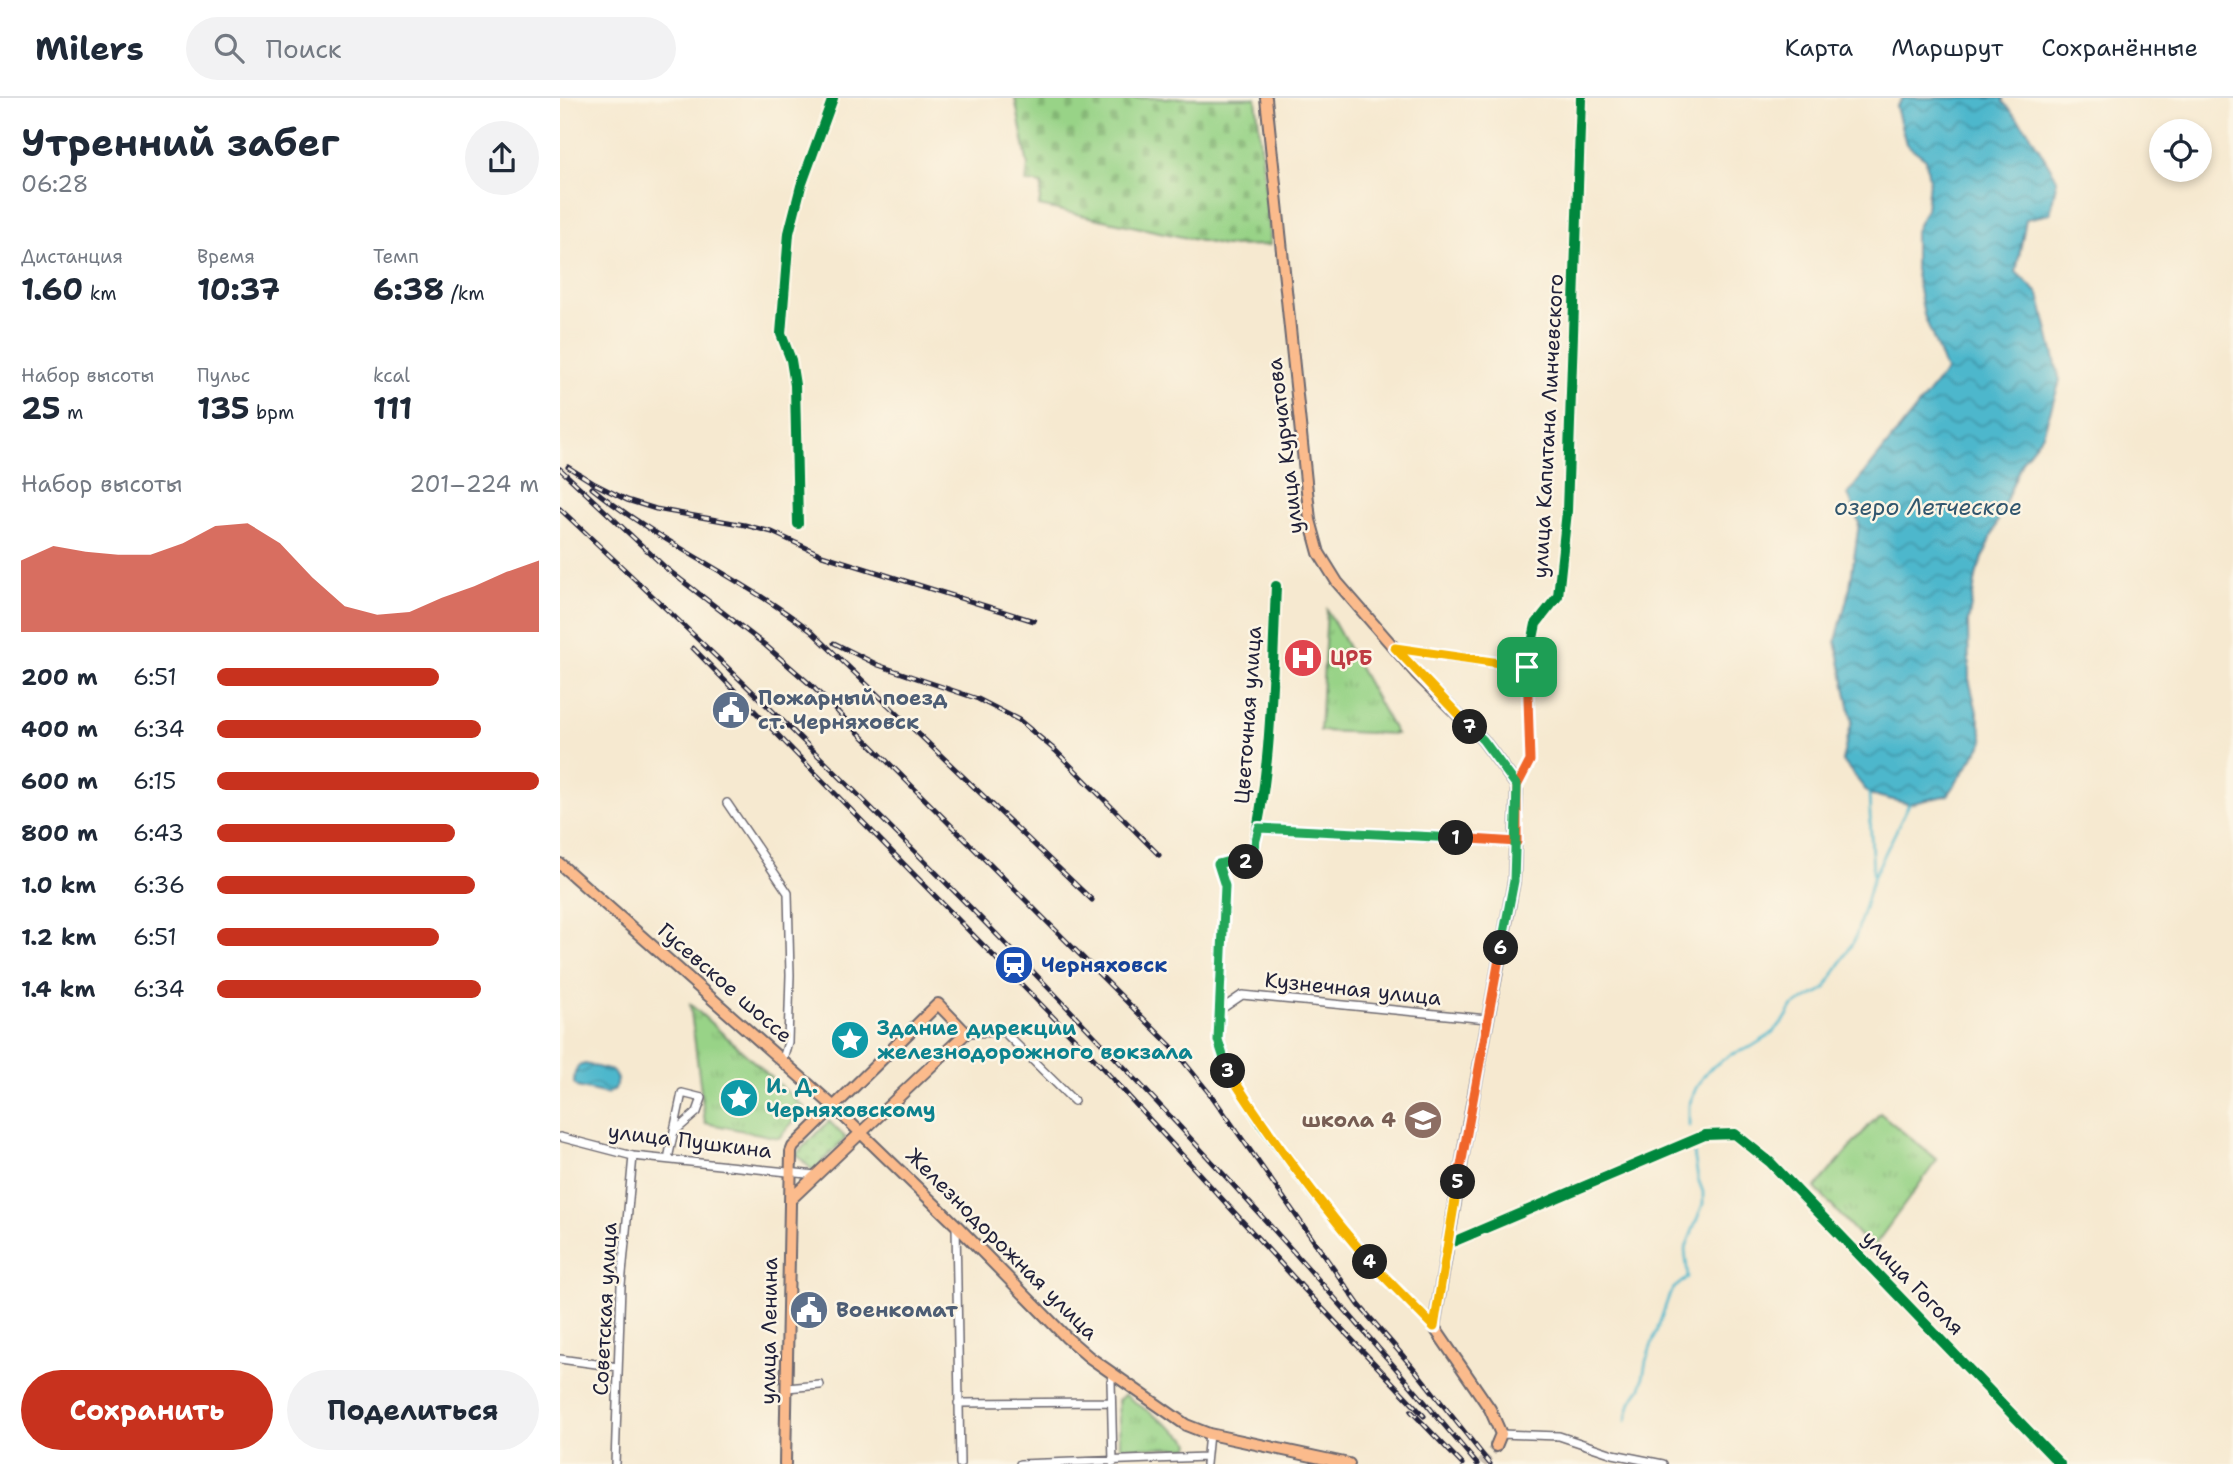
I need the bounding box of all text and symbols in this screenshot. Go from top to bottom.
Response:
search box [186,17,676,80]
text: Milers [35,26,144,71]
icon: search [210,29,248,67]
text: Поиск [266,31,342,66]
text: Карта [1785,32,1853,64]
text: Маршрут [1891,32,2003,64]
text: Сохранённые [2041,32,2198,64]
text: Утренний забег [21,117,339,168]
map controls [2149,119,2212,182]
button: locate [2149,119,2212,182]
button: share [465,121,539,195]
text: 06:28 [21,169,89,199]
text: Дистанция [21,244,123,269]
text: Время [197,244,255,269]
text: Темп [373,244,419,269]
text: 1.60 [21,269,83,310]
text: 10:37 [197,269,280,310]
text: 6:38 [373,269,444,310]
street label: улица Капитана Линчевского [1526,273,1570,579]
text: km [83,281,117,306]
text: /km [444,281,485,306]
street label: улица Курчатова [1260,356,1310,536]
text: Набор высоты [21,363,154,388]
text: Пульс [197,363,250,388]
text: kcal [373,363,410,388]
text: 25 [21,388,61,429]
text: 135 [197,388,250,429]
text: 111 [373,388,412,429]
text: m [61,400,83,425]
text: bpm [250,400,294,425]
text: Набор высоты [21,469,182,499]
text: 201–224 m [409,469,539,499]
water label: озеро Летческое [1834,492,2022,522]
street label: Цветочная улица [1228,625,1268,805]
hospital icon: ЦРБ [1282,637,1324,679]
pin [1497,637,1557,697]
place label: ЦРБ [1330,644,1373,672]
icon: arrive [1508,648,1546,686]
text: 200 m [21,662,98,692]
text: 6:51 [133,662,177,692]
place label: Пожарный поезд ст. Черняховск [758,684,948,736]
public building icon: Пожарный поезд ст. Черняховск [710,689,752,731]
pin: 7 [1452,710,1488,744]
text: 400 m [21,714,98,744]
text: 6:34 [133,714,185,744]
text: 7 [1463,714,1476,739]
text: 600 m [21,766,98,796]
text: 6:15 [133,766,176,796]
text: 800 m [21,818,98,848]
text: 6:43 [133,818,184,848]
pin: 1 [1438,820,1474,856]
text: 1 [1451,825,1460,850]
pin: 2 [1228,844,1264,880]
text: 2 [1239,849,1252,874]
text: 1.0 km [21,870,96,900]
text: 6:36 [133,870,185,900]
street label: Гусевское шоссе [652,917,798,1049]
text: 1.2 km [21,922,97,952]
text: 6:51 [133,922,177,952]
pin: 6 [1483,930,1518,966]
text: 6 [1494,935,1507,960]
station icon: Черняховск [993,944,1035,986]
place label: Черняховск [1041,951,1167,979]
street label: Кузнечная улица [1263,966,1443,1012]
text: 1.4 km [21,974,95,1004]
text: 6:34 [133,974,185,1004]
place label: Здание дирекции железнодорожного вокзала [877,1014,1193,1066]
place icon: Здание дирекции железнодорожного вокзала [829,1019,871,1061]
pin: 3 [1210,1054,1246,1088]
text: 3 [1221,1058,1234,1083]
place label: И. Д. Черняховскому [766,1072,936,1124]
place icon: И. Д. Черняховскому [718,1077,760,1119]
school or university icon: школа 4 [1402,1099,1444,1141]
place label: школа 4 [1301,1106,1396,1134]
street label: улица Пушкина [607,1117,773,1165]
street label: Железнодорожная улица [900,1142,1104,1346]
pin: 5 [1440,1164,1476,1200]
text: 5 [1452,1169,1463,1194]
street label: Советская улица [586,1222,624,1396]
street label: улица Гоголя [1856,1224,1970,1342]
pin: 4 [1352,1244,1388,1280]
text: 4 [1363,1249,1376,1274]
street label: улица Ленина [754,1257,784,1405]
public building icon: Военкомат [788,1289,830,1331]
place label: Военкомат [836,1296,958,1324]
button: Сохранить [21,1370,273,1450]
button: Поделиться [287,1370,539,1450]

